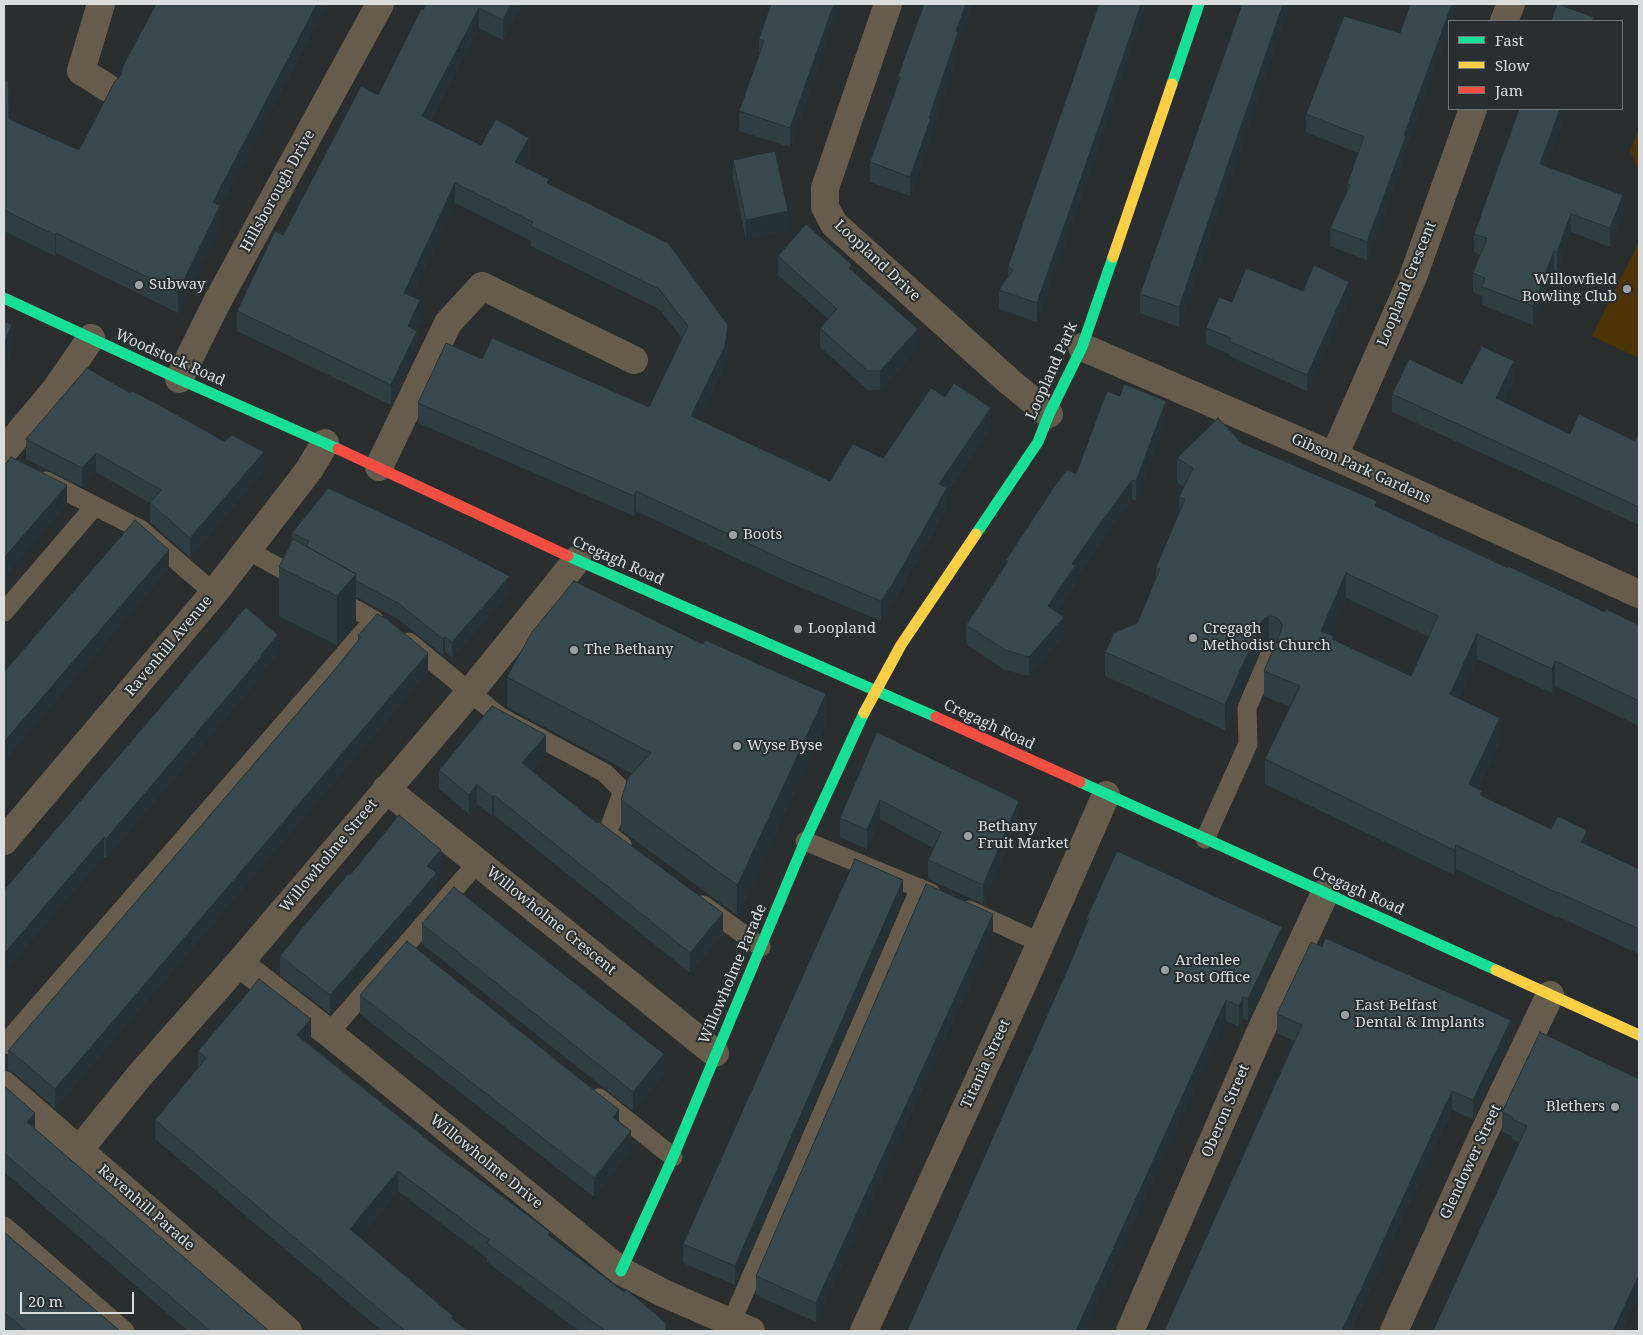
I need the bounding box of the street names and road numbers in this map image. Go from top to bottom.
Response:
street label: Hillsborough Drive [237,127,319,255]
street label: Loopland Drive [830,216,924,306]
street label: Loopland Crescent [1374,219,1440,349]
street label: Loopland Park [1022,319,1082,423]
street label: Woodstock Road [112,326,228,390]
street label: Gibson Park Gardens [1288,430,1434,508]
street label: Cregagh Road [569,533,667,589]
street label: Ravenhill Avenue [122,592,216,700]
street label: Cregagh Road [941,696,1037,754]
street label: Willowholme Street [276,796,382,916]
street label: Willowholme Crescent [482,863,620,979]
street label: Cregagh Road [1309,863,1407,919]
street label: Willowholme Parade [695,901,771,1047]
street label: Titania Street [957,1017,1015,1111]
street label: Oberon Street [1198,1062,1254,1160]
street label: Glendower Street [1436,1102,1506,1222]
street label: Willowholme Drive [426,1111,546,1213]
street label: Ravenhill Parade [94,1161,198,1255]

